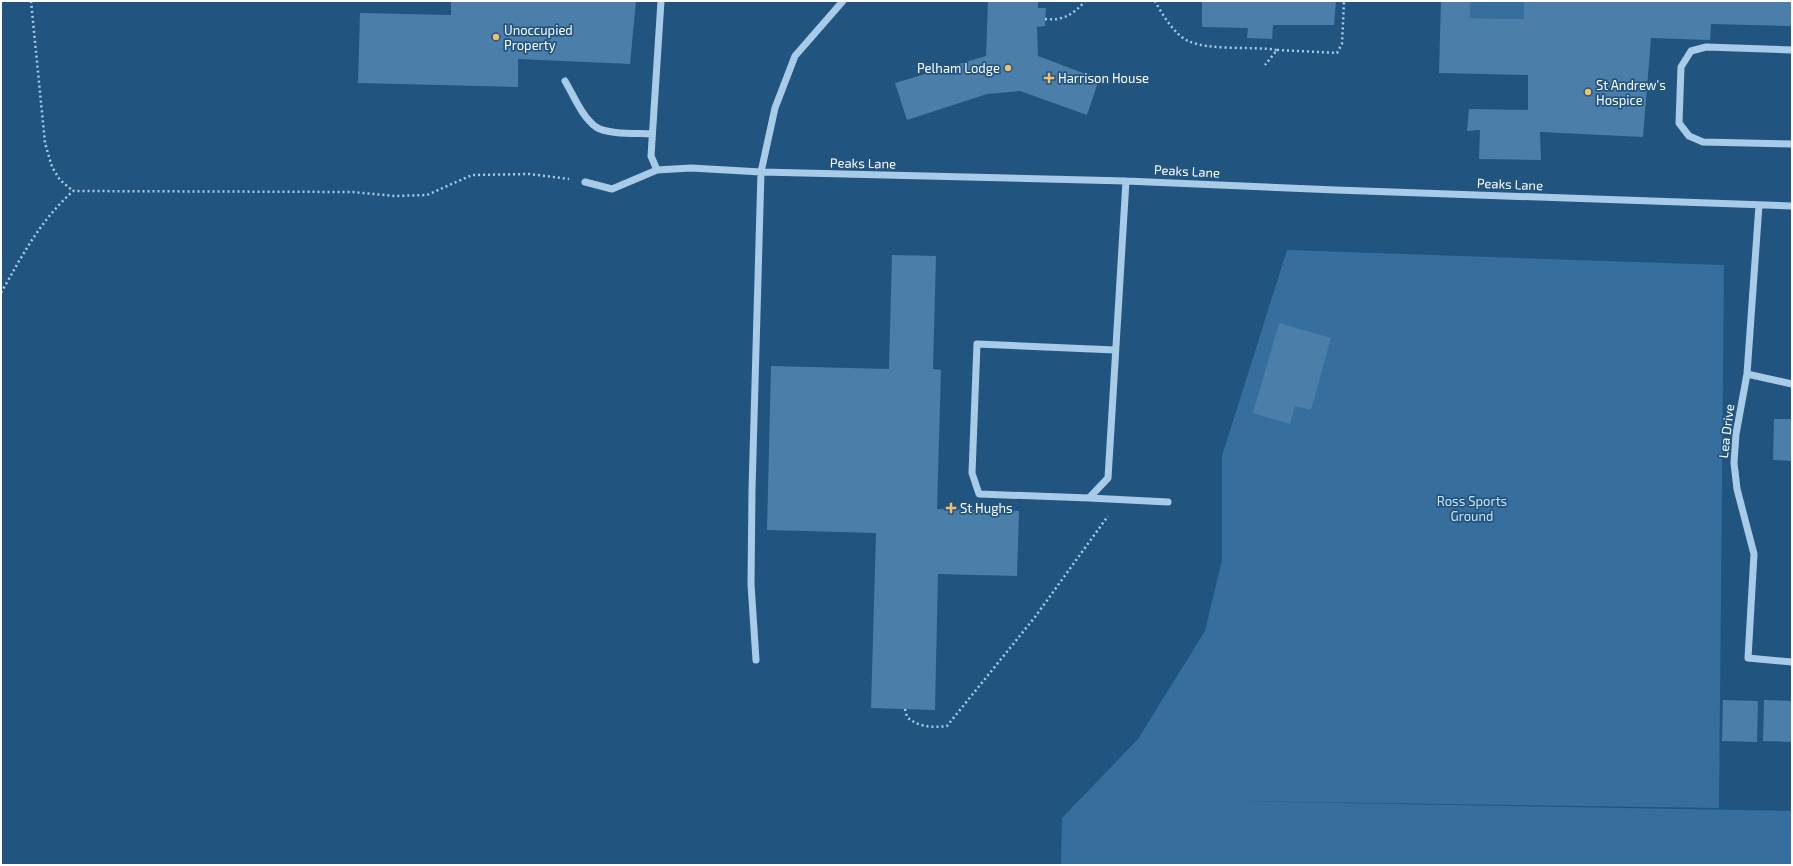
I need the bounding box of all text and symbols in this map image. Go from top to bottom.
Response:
place label: Unoccupied Property [504,22,573,53]
marker: Unoccupied Property [491,32,501,42]
place label: Pelham Lodge [917,60,1000,76]
marker: Pelham Lodge [1003,63,1013,73]
place label: Harrison House [1058,70,1149,86]
marker: Harrison House [1043,72,1055,84]
place label: St Andrew's Hospice [1596,77,1666,108]
marker: St Andrew's Hospice [1583,87,1593,97]
street label: Peaks Lane [830,154,896,172]
street label: Peaks Lane [1154,161,1220,181]
street label: Peaks Lane [1477,175,1543,193]
street label: Lea Drive [1715,403,1737,459]
park label: Ross Sports Ground [1437,493,1507,524]
place label: St Hughs [960,500,1013,516]
marker: St Hughs [945,502,957,514]

